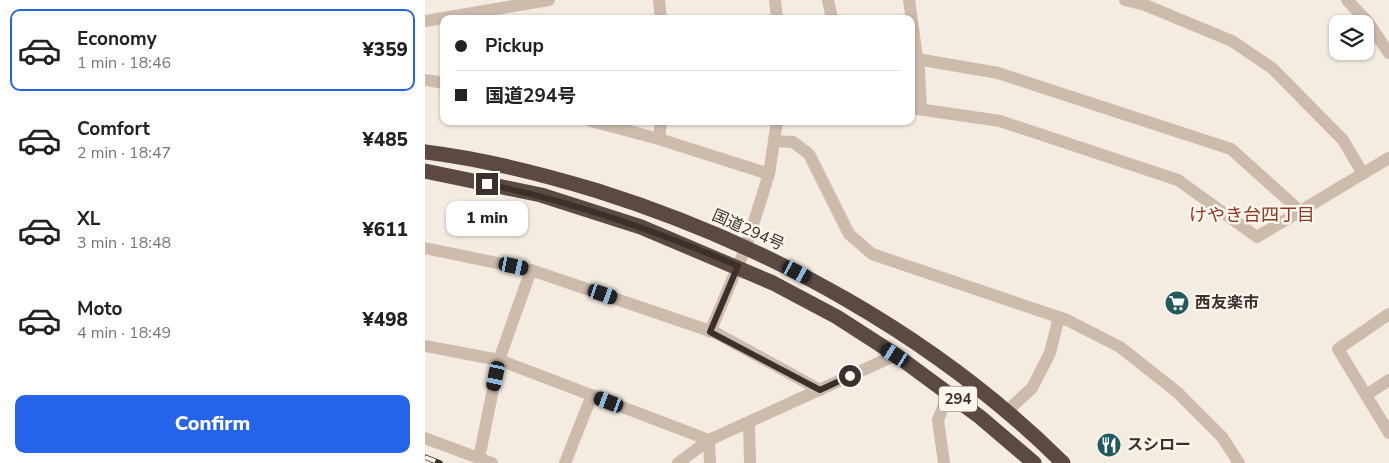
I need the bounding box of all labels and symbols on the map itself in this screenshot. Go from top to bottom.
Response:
route end [476,173,498,195]
callout: 1 min [446,202,528,236]
district label: けやき台四丁目 [1189,203,1315,227]
street label: 国道294号 [708,204,788,256]
car [497,256,530,276]
car [780,258,813,286]
car [586,282,619,306]
supermarket icon: 西友楽市 [1164,290,1190,316]
place label: 西友楽市 [1195,292,1259,314]
car [878,341,911,369]
car [485,360,506,392]
route start [839,365,861,387]
road number: 294 [939,386,977,412]
car [592,390,625,414]
restaurant icon: スシロー [1096,432,1122,458]
place label: スシロー [1127,434,1191,456]

